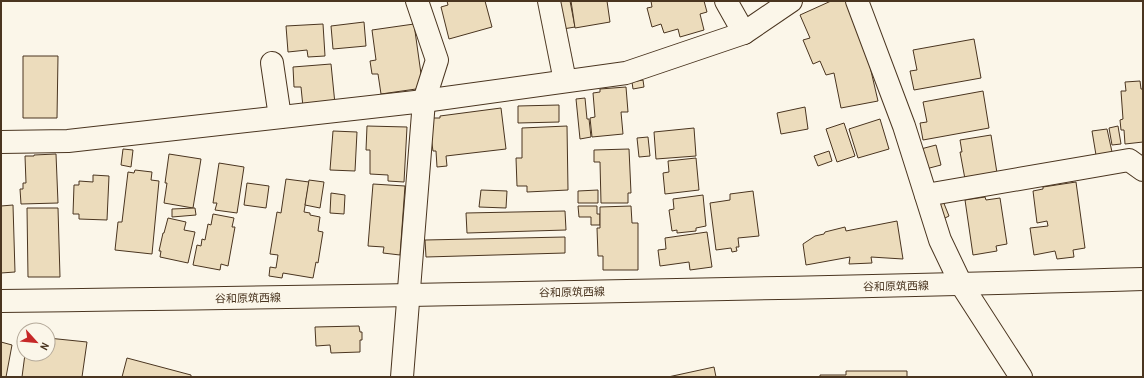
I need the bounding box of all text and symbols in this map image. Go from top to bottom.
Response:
street label: 谷和原筑西線 [863,278,929,294]
street label: 谷和原筑西線 [539,284,605,300]
street label: 谷和原筑西線 [215,290,281,306]
north arrow [16,322,56,362]
text: N [37,340,53,353]

